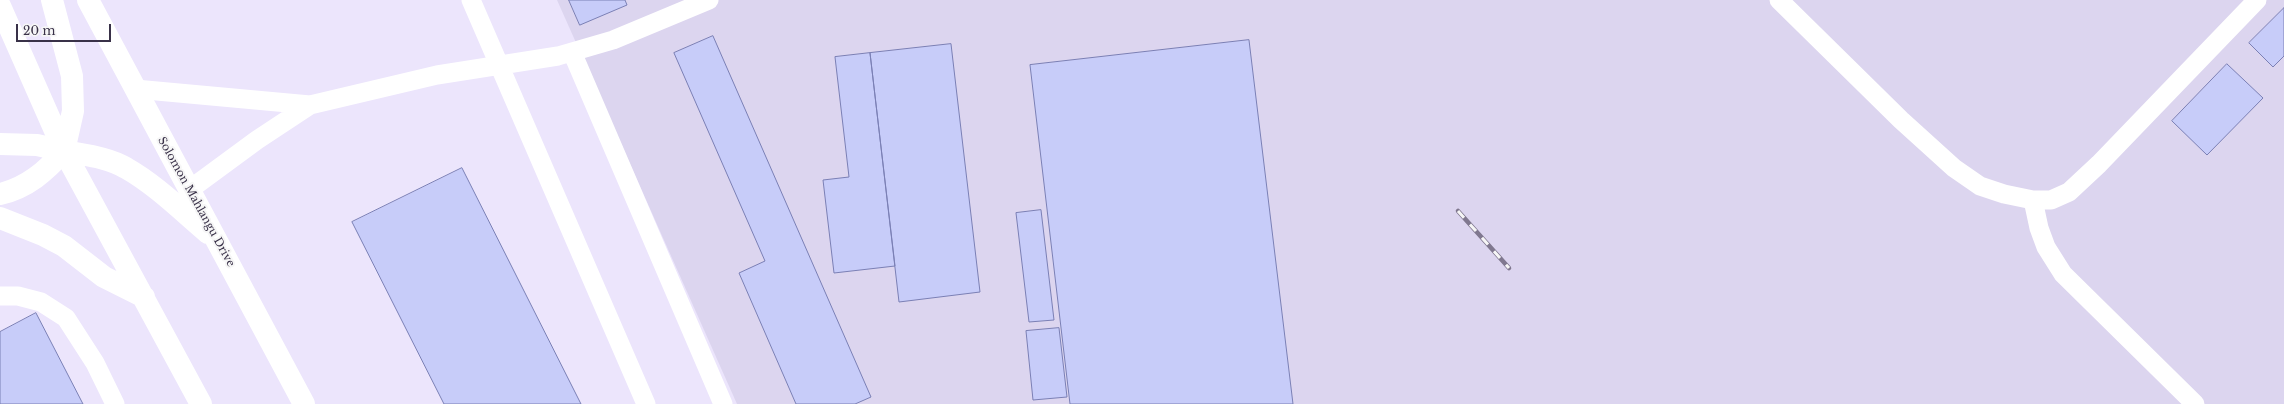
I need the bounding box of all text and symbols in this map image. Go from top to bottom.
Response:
scale bar [18,16,113,42]
text: 20 m [23,23,55,38]
street label: Solomon Mahlangu Drive [155,135,237,269]

